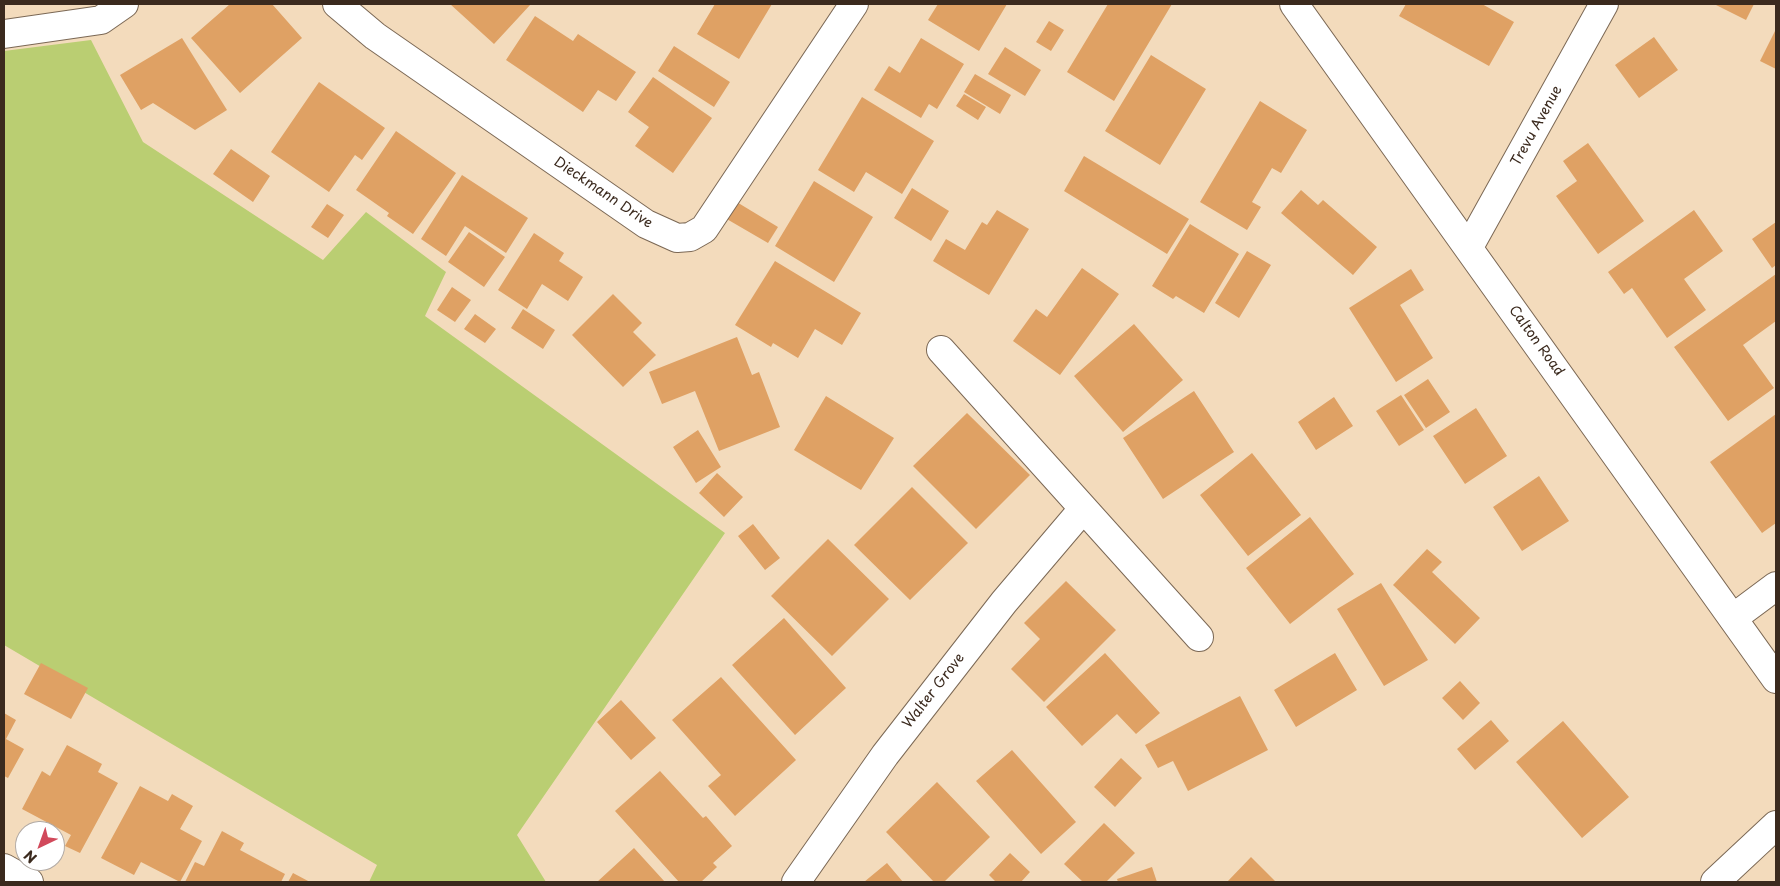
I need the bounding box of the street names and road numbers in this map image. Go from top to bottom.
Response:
street label: Trevu Avenue [1508,83,1566,169]
street label: Dieckmann Drive [550,154,656,232]
street label: Calton Road [1505,302,1567,380]
street label: Walter Grove [899,650,969,732]

